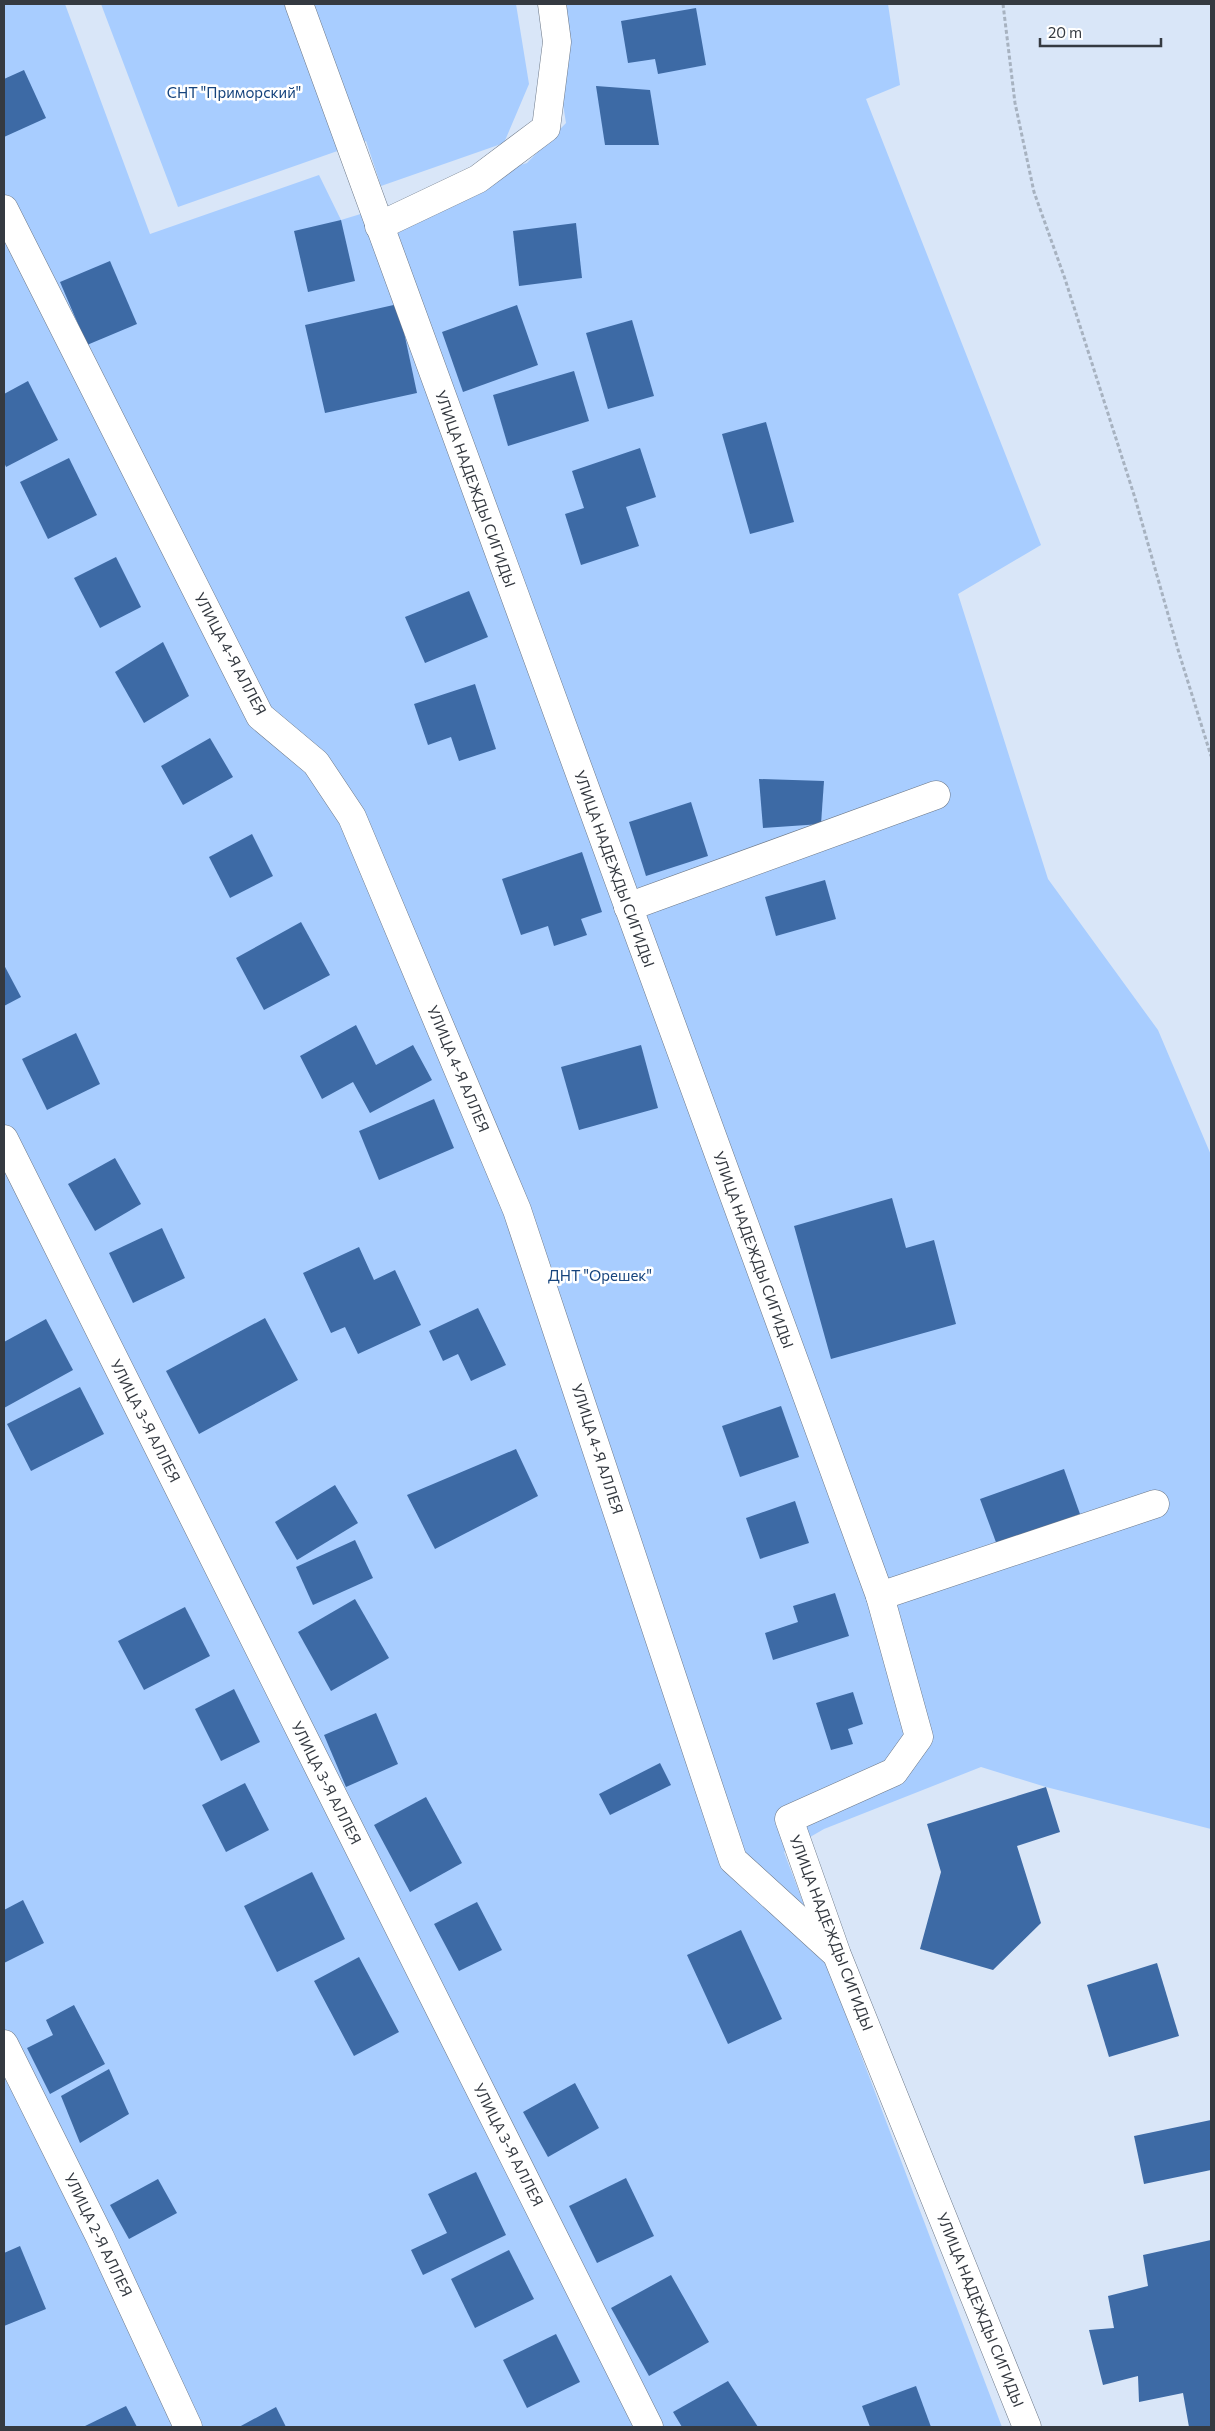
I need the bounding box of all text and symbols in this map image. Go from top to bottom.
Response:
scale bar [1040,15,1161,47]
text: 20 m [1048,23,1082,41]
park label: СНТ "Приморский" [167,83,301,101]
street label: УЛИЦА НАДЕЖДЫ СИГИДЫ [432,388,520,590]
street label: УЛИЦА 4-Я АЛЛЕЯ [191,589,271,718]
street label: УЛИЦА НАДЕЖДЫ СИГИДЫ [571,768,659,970]
street label: УЛИЦА 4-Я АЛЛЕЯ [424,1002,494,1135]
street label: УЛИЦА НАДЕЖДЫ СИГИДЫ [710,1149,798,1351]
park label: ДНТ "Орешек" [548,1266,652,1284]
street label: УЛИЦА 3-Я АЛЛЕЯ [107,1356,185,1485]
street label: УЛИЦА 4-Я АЛЛЕЯ [568,1381,628,1516]
street label: УЛИЦА 3-Я АЛЛЕЯ [288,1718,366,1847]
street label: УЛИЦА НАДЕЖДЫ СИГИДЫ [786,1832,878,2033]
street label: УЛИЦА 3-Я АЛЛЕЯ [470,2080,548,2209]
street label: УЛИЦА 2-Я АЛЛЕЯ [61,2170,137,2299]
street label: УЛИЦА НАДЕЖДЫ СИГИДЫ [934,2210,1028,2410]

